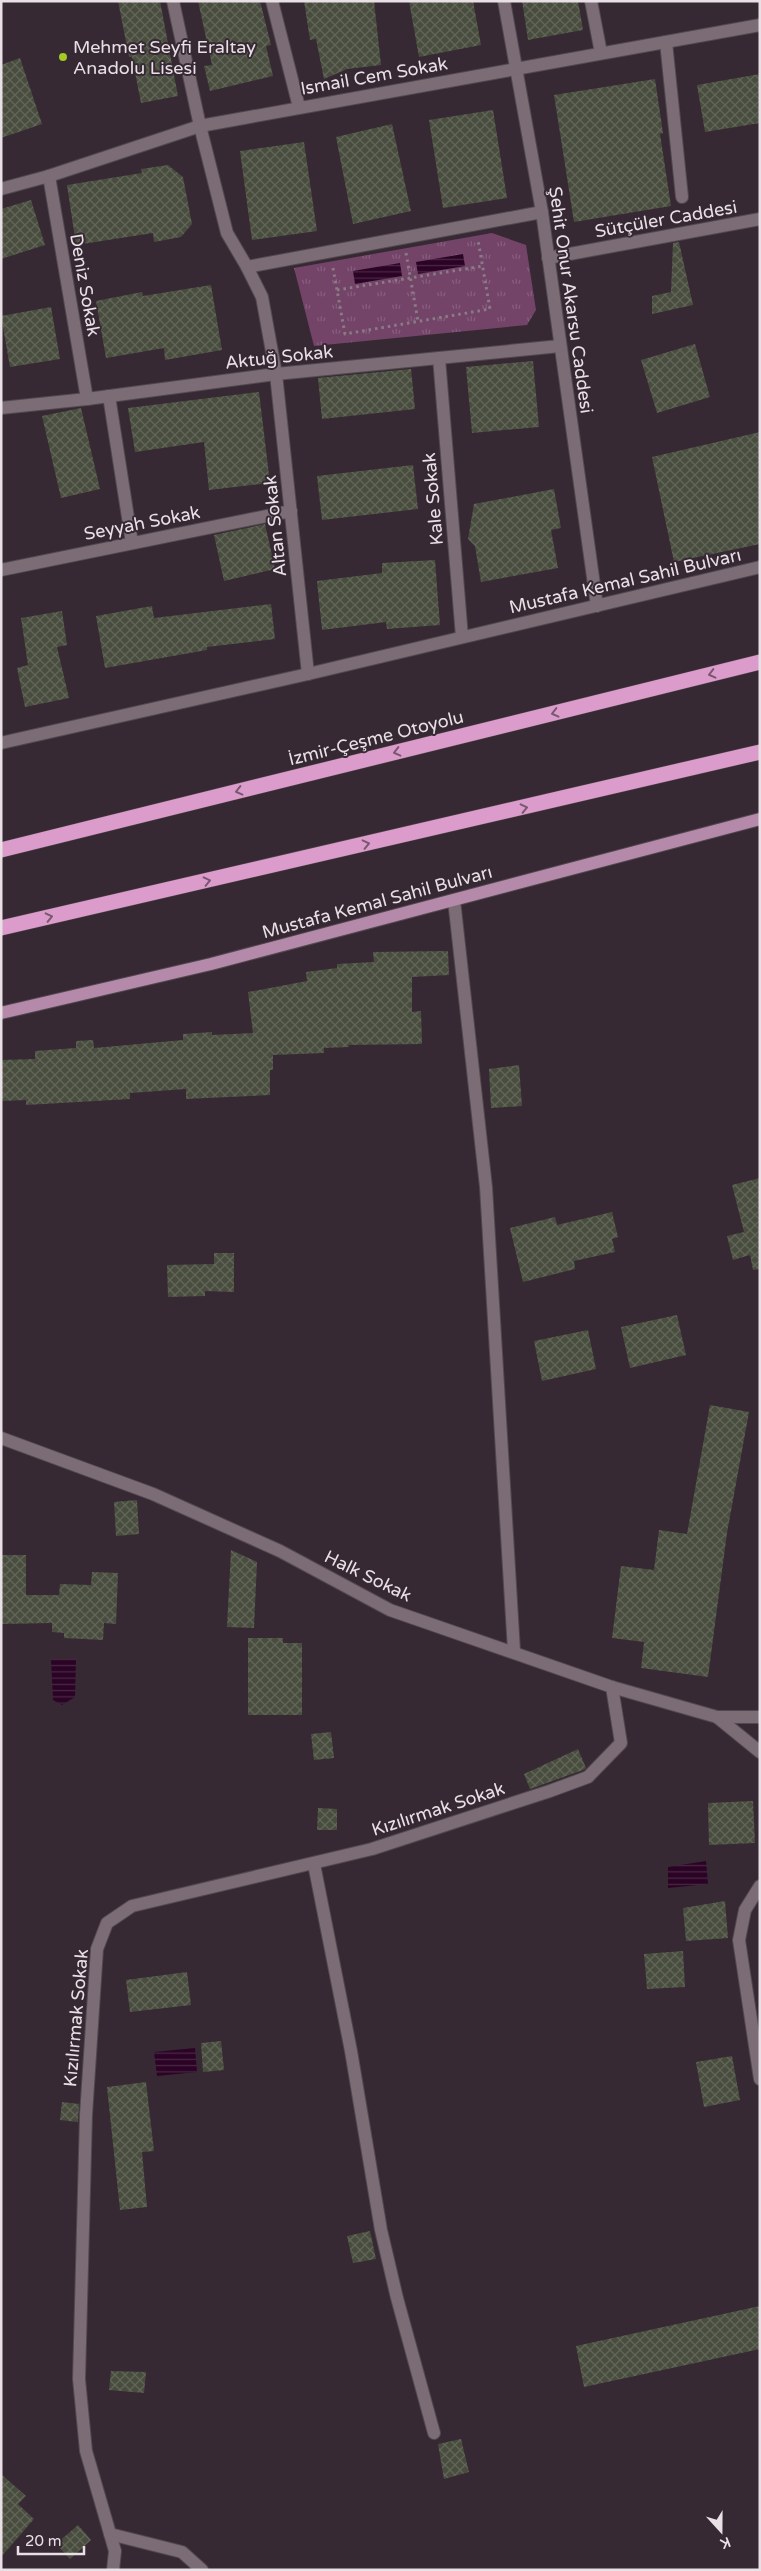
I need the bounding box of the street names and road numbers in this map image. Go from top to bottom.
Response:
street label: Ismail Cem Sokak [299,52,449,100]
street label: Şehit Onur Akarsu Caddesi [544,185,598,415]
street label: Sütçüler Caddesi [593,196,739,242]
street label: Deniz Sokak [65,232,105,338]
street label: Aktuğ Sokak [224,340,334,374]
street label: Kale Sokak [418,451,448,546]
street label: Altan Sokak [259,474,291,578]
street label: Seyyah Sokak [82,501,202,545]
street label: Mustafa Kemal Sahil Bulvarı [507,544,743,618]
street label: İzmir-Çeşme Otoyolu [286,706,466,770]
street label: Mustafa Kemal Sahil Bulvarı [259,861,495,943]
street label: Halk Sokak [321,1545,415,1607]
street label: Kızılırmak Sokak [369,1777,507,1841]
street label: Kızılırmak Sokak [59,1948,93,2088]

